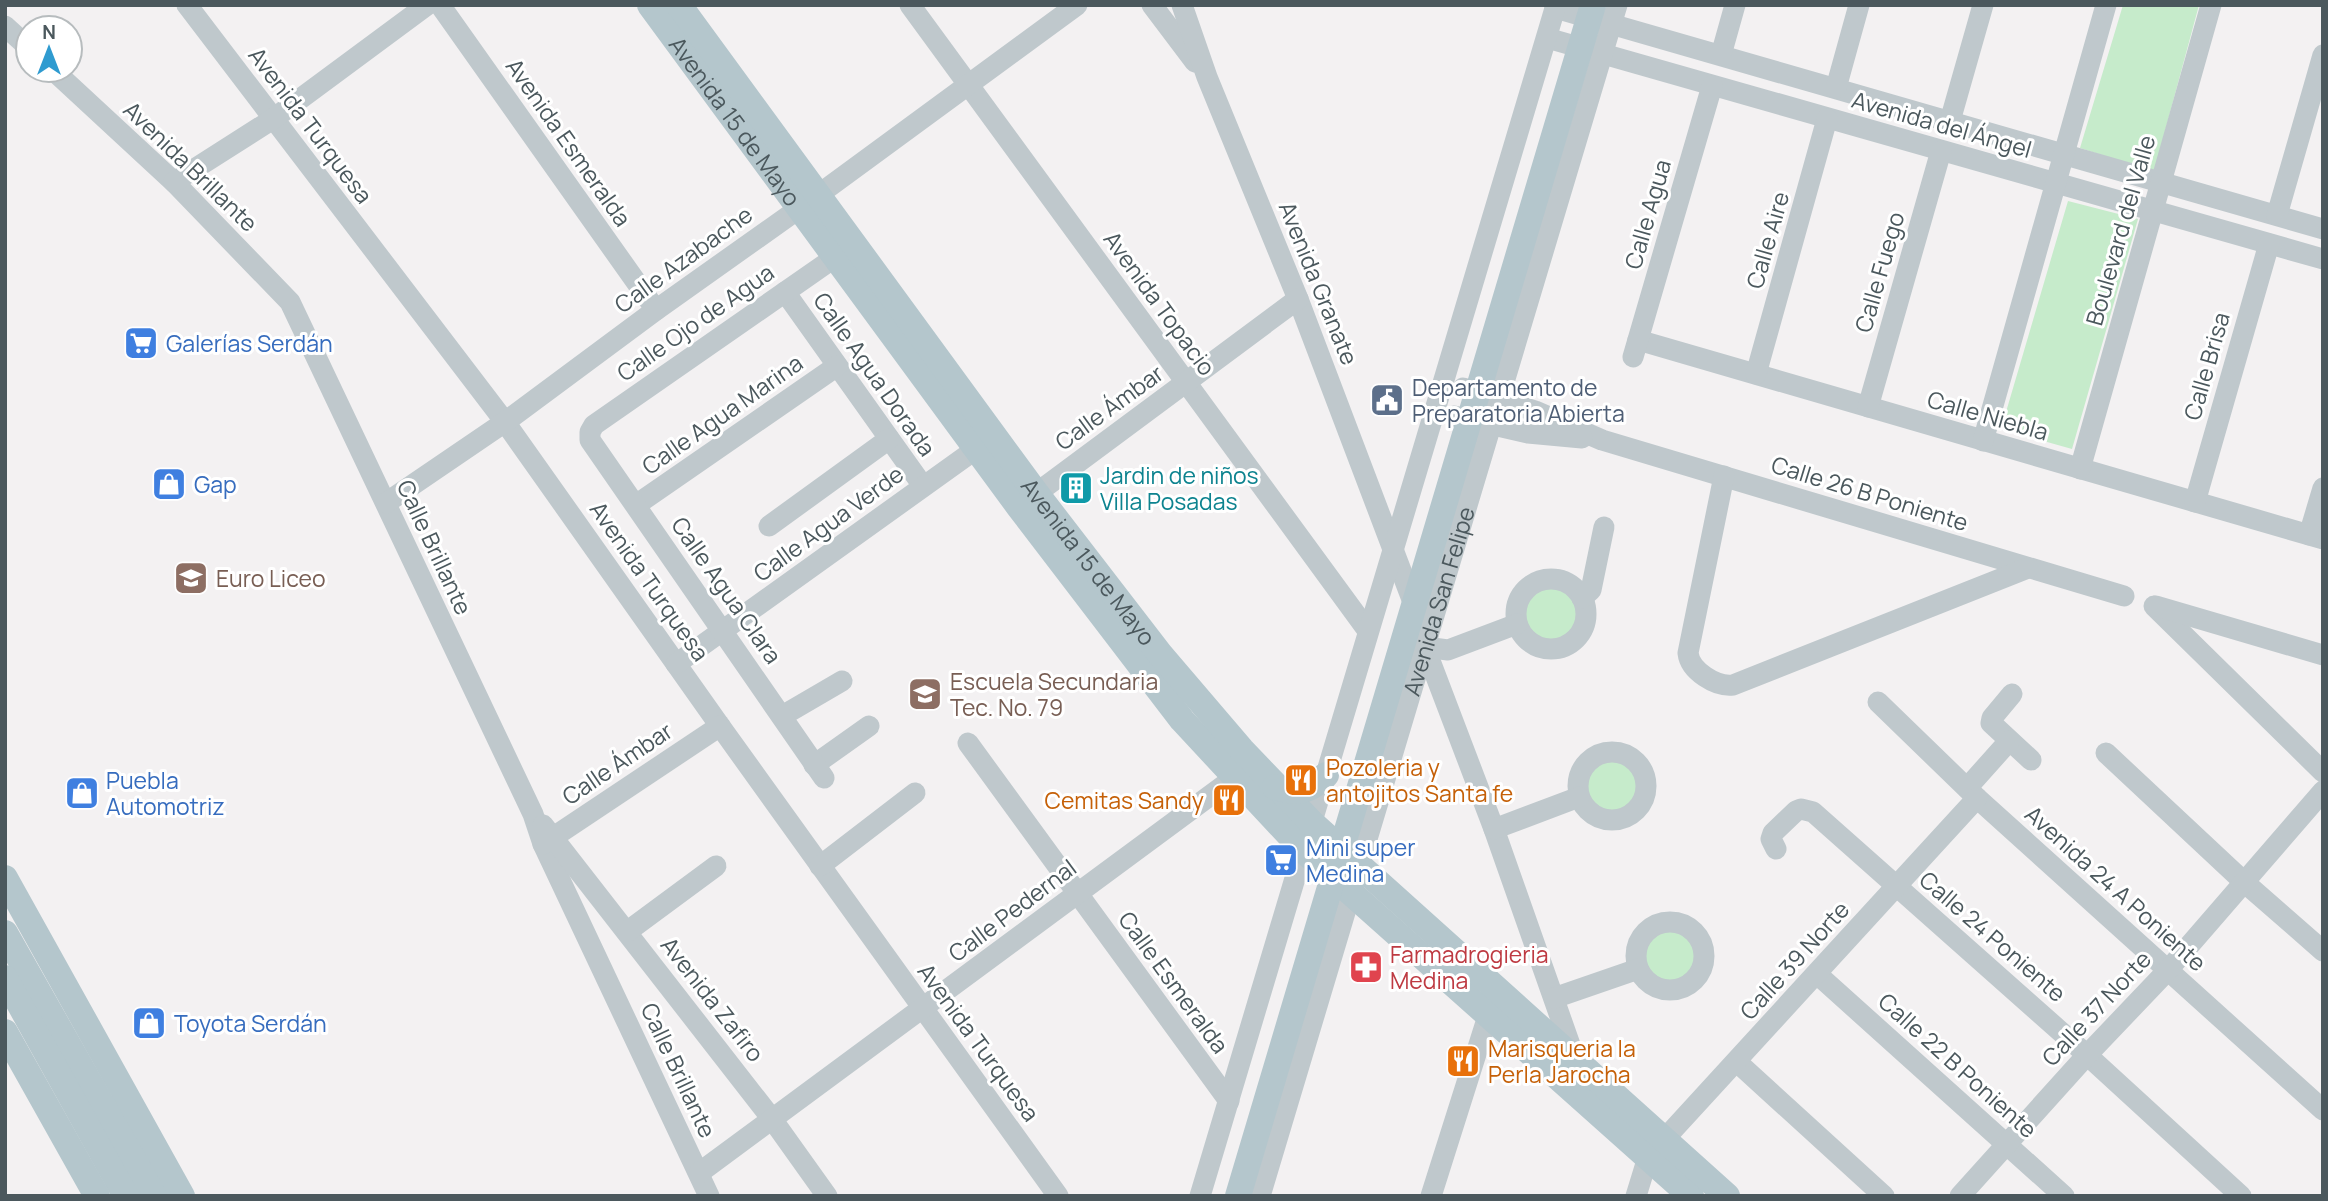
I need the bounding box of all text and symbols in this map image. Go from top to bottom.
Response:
north arrow [14,14,84,84]
text: N [42,19,56,45]
street label: Avenida 15 de Mayo [662,30,808,212]
street label: Avenida Turquesa [242,40,380,210]
street label: Avenida Esmeralda [499,52,639,232]
street label: Avenida del Ángel [1848,83,2036,165]
street label: Avenida Brillante [117,94,265,238]
street label: Boulevard del Valle [2078,131,2162,329]
street label: Calle Agua [1616,155,1678,273]
street label: Calle Aire [1738,188,1796,292]
street label: Avenida Granate [1272,197,1366,369]
street label: Calle Azabache [608,198,758,320]
street label: Calle Fuego [1847,208,1911,336]
street label: Avenida Topacio [1097,224,1223,382]
street label: Calle Ojo de Agua [610,256,780,388]
street label: Calle Agua Dorada [806,286,944,462]
street label: Calle Brisa [2175,308,2237,424]
supermarket icon: Galerías Serdán [122,324,160,362]
place label: Galerías Serdán [166,327,333,359]
street label: Calle Agua Marina [635,347,809,481]
street label: Calle Ámbar [1048,357,1170,457]
place label: Departamento de Preparatoria Abierta [1412,371,1625,429]
public building icon: Departamento de Preparatoria Abierta [1368,381,1406,419]
street label: Calle Niebla [1924,382,2052,448]
street label: Calle 26 B Poniente [1768,448,1972,538]
street label: Calle Agua Verde [746,458,910,588]
place label: Jardin de niños Villa Posadas [1100,459,1259,517]
shop icon: Gap [150,465,188,503]
place label: Gap [194,468,237,500]
building icon: Jardin de niños Villa Posadas [1057,469,1095,507]
street label: Avenida 15 de Mayo [1014,471,1163,652]
street label: Calle Brillante [390,474,480,620]
street label: Avenida Turquesa [583,495,717,667]
street label: Avenida San Felipe [1395,503,1482,700]
street label: Calle Agua Clara [664,510,790,670]
school or university icon: Euro Liceo [172,559,210,597]
place label: Euro Liceo [216,562,326,594]
place label: Escuela Secundaria Tec. No. 79 [950,665,1158,723]
school or university icon: Escuela Secundaria Tec. No. 79 [906,675,944,713]
street label: Calle Ámbar [555,714,679,812]
place label: Pozoleria y antojitos Santa fe [1326,751,1513,809]
restaurant icon: Pozoleria y antojitos Santa fe [1282,761,1320,799]
place label: Puebla Automotriz [106,764,225,822]
shop icon: Puebla Automotriz [63,774,101,812]
restaurant icon: Cemitas Sandy [1210,781,1248,819]
place label: Cemitas Sandy [1045,784,1204,816]
street label: Avenida 24 A Poniente [2019,798,2213,978]
place label: Mini super Medina [1306,831,1415,889]
supermarket icon: Mini super Medina [1262,841,1300,879]
street label: Calle Pedernal [941,851,1083,969]
street label: Calle 24 Poniente [1913,863,2073,1009]
street label: Calle 39 Norte [1732,894,1856,1026]
street label: Calle Esmeralda [1112,904,1236,1060]
street label: Avenida Zafiro [654,930,772,1068]
place label: Farmadrogieria Medina [1390,938,1549,996]
street label: Calle 37 Norte [2034,943,2158,1073]
pharmacy icon: Farmadrogieria Medina [1347,948,1385,986]
street label: Avenida Turquesa [911,956,1047,1128]
street label: Calle 22 B Poniente [1872,985,2044,1145]
street label: Calle Brillante [634,997,724,1143]
shop icon: Toyota Serdán [130,1004,168,1042]
place label: Toyota Serdán [174,1007,327,1039]
place label: Marisqueria la Perla Jarocha [1488,1032,1636,1090]
restaurant icon: Marisqueria la Perla Jarocha [1444,1042,1482,1080]

